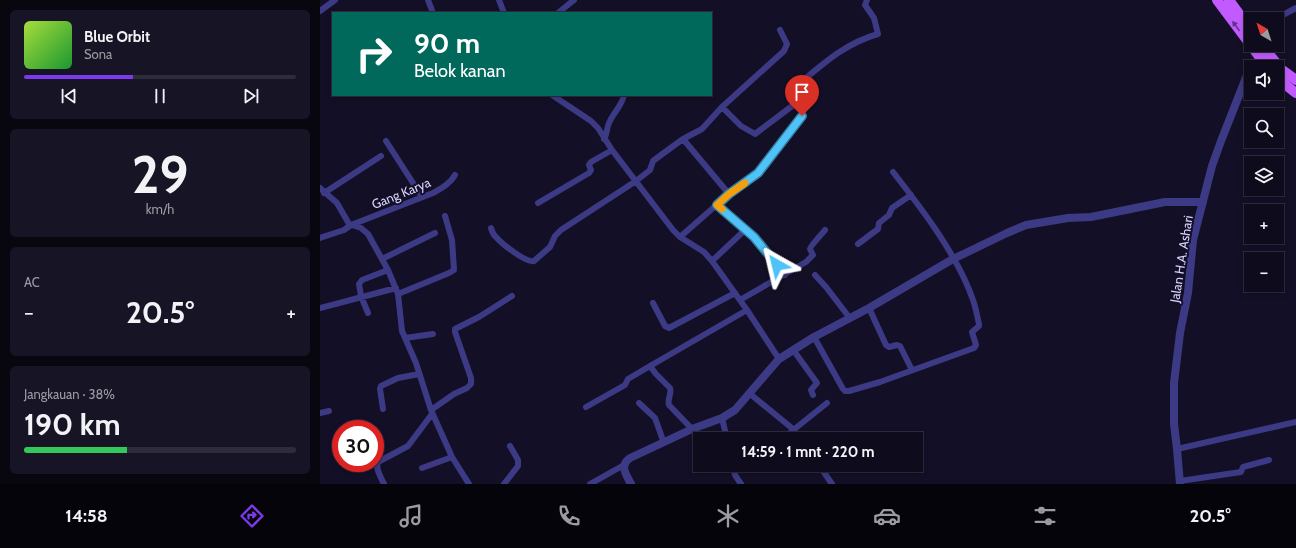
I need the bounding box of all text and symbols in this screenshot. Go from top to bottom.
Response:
north arrow [1244,12,1284,52]
map controls [1244,12,1284,292]
one-way arrow [1232,20,1240,31]
text: 90 m [414,26,480,60]
text: Blue Orbit [84,28,150,46]
icon: right [348,28,400,80]
text: Sona [84,46,112,62]
text: Belok kanan [414,60,506,82]
button: sound [1244,60,1284,100]
pin [785,75,819,116]
icon: arrive [791,81,813,103]
icon: previous [58,85,80,107]
icon: pause [149,85,171,107]
icon: next [240,85,262,107]
button: search [1244,108,1284,148]
text: 29 [132,143,188,206]
button: layers [1244,156,1284,196]
street label: Gang Karya [369,174,433,212]
text: km/h [146,201,174,217]
button: + [1244,204,1284,244]
street label: Jalan H.A. Ashari [1166,214,1196,305]
position arrow [756,244,798,286]
button: − [1244,252,1284,292]
text: AC [24,274,40,290]
text: 20.5° [126,294,194,331]
text: − [24,299,34,326]
text: + [286,299,296,326]
text: Jangkauan · 38% [24,386,115,402]
text: 190 km [24,406,120,443]
speed limit sign: 30 [332,420,384,472]
text: 14:59 · 1 mnt · 220 m [741,443,875,461]
icon: directions [238,502,266,530]
icon: music [397,502,425,530]
icon: phone [555,502,583,530]
icon: climate [714,502,742,530]
icon: car [873,502,901,530]
icon: filters [1031,502,1059,530]
text: 14:58 [65,505,108,527]
text: 20.5° [1190,505,1231,527]

